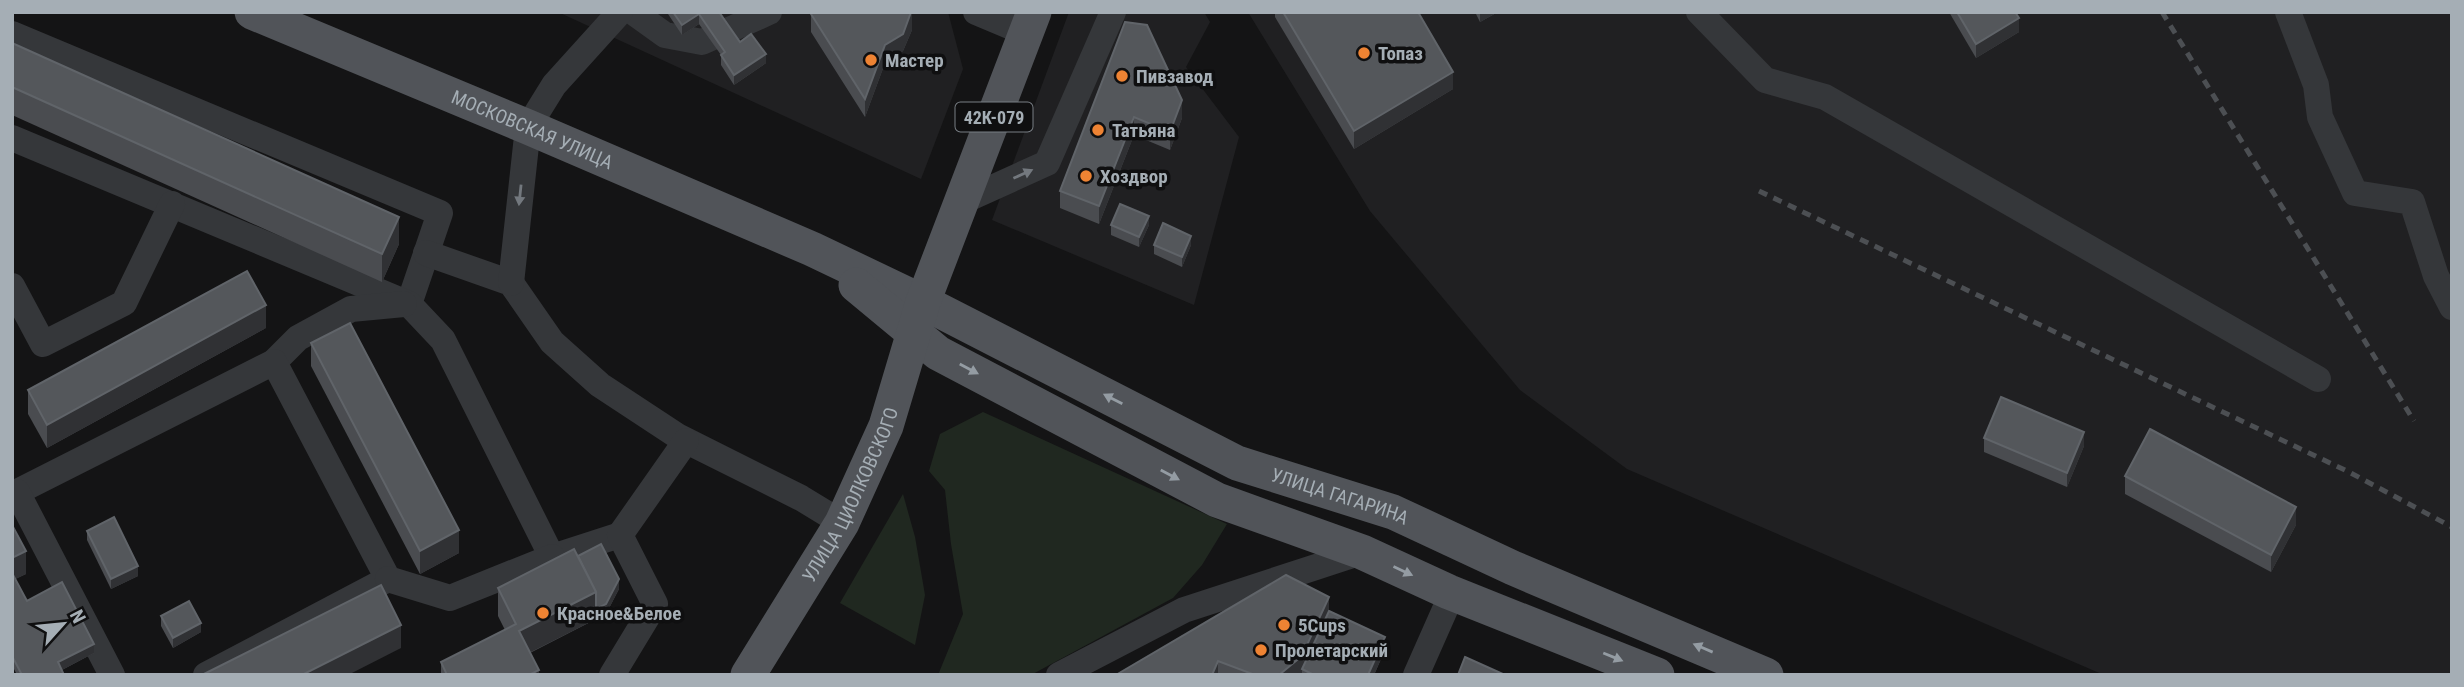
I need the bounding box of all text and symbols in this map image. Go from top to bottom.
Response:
place label: Топаз [1378,42,1423,65]
marker: Топаз [1356,45,1372,61]
place label: Мастер [885,49,944,72]
marker: Мастер [863,52,879,68]
place label: Пивзавод [1136,65,1213,88]
marker: Пивзавод [1114,68,1130,84]
street label: МОСКОВСКАЯ УЛИЦА [448,85,617,174]
road number: 42К-079 [956,103,1032,132]
place label: Татьяна [1112,119,1175,142]
marker: Татьяна [1090,122,1106,138]
place label: Хоздвор [1100,165,1168,188]
one-way arrow [1013,168,1033,180]
marker: Хоздвор [1078,168,1094,184]
one-way arrow [515,184,526,206]
one-way arrow [959,364,979,375]
one-way arrow [1103,394,1123,405]
street label: УЛИЦА ЦИОЛКОВСКОГО [797,404,902,586]
street label: УЛИЦА ГАГАРИНА [1268,463,1413,529]
one-way arrow [1160,469,1180,481]
one-way arrow [1393,565,1413,577]
north arrow [28,589,98,659]
place label: Красное&Белое [557,602,681,625]
marker: Красное&Белое [535,605,551,621]
text: N [65,606,91,627]
place label: 5Cups [1298,614,1346,637]
marker: 5Cups [1276,617,1292,633]
place label: Пролетарский [1275,639,1388,662]
marker: Пролетарский [1253,642,1269,658]
one-way arrow [1693,642,1713,654]
one-way arrow [1603,652,1624,663]

